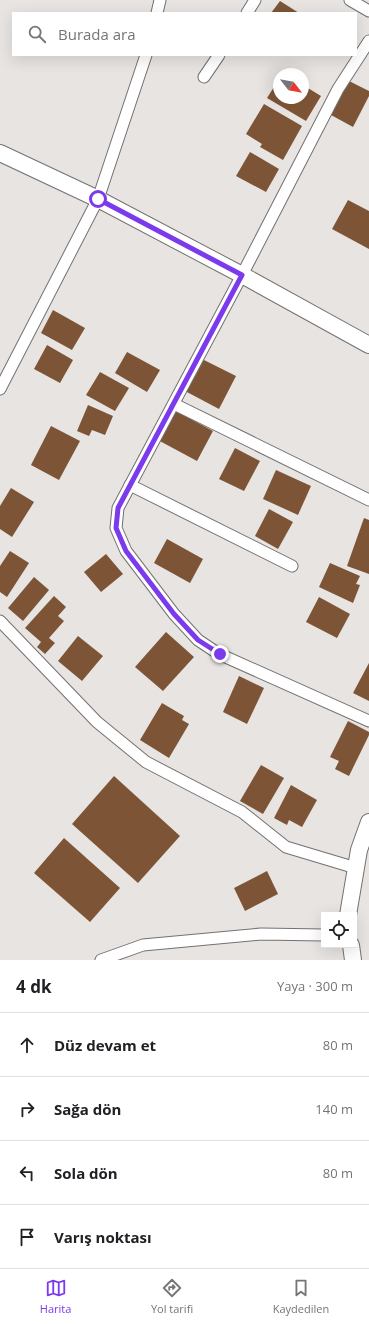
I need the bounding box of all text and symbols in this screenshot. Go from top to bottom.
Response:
search box [12,12,357,56]
icon: search [26,23,48,45]
text: Burada ara [58,24,136,44]
north arrow [273,68,309,104]
route start [89,190,107,208]
route end [211,645,229,663]
map controls [321,912,357,948]
button: locate [321,912,357,948]
text: 4 dk [16,975,51,998]
text: Yaya · 300 m [277,977,353,995]
icon: ahead [16,1034,38,1056]
text: Düz devam et [54,1035,156,1055]
text: 80 m [323,1036,353,1054]
icon: right [16,1098,38,1120]
text: Sağa dön [54,1099,121,1119]
text: 140 m [315,1100,353,1118]
icon: left [16,1162,38,1184]
text: Sola dön [54,1163,118,1183]
text: 80 m [323,1164,353,1182]
icon: arrive [16,1226,38,1248]
text: Varış noktası [54,1227,152,1247]
tab: Harita [40,1277,71,1316]
tab: Yol tarifi [151,1277,193,1316]
tab: Kaydedilen [273,1277,329,1316]

